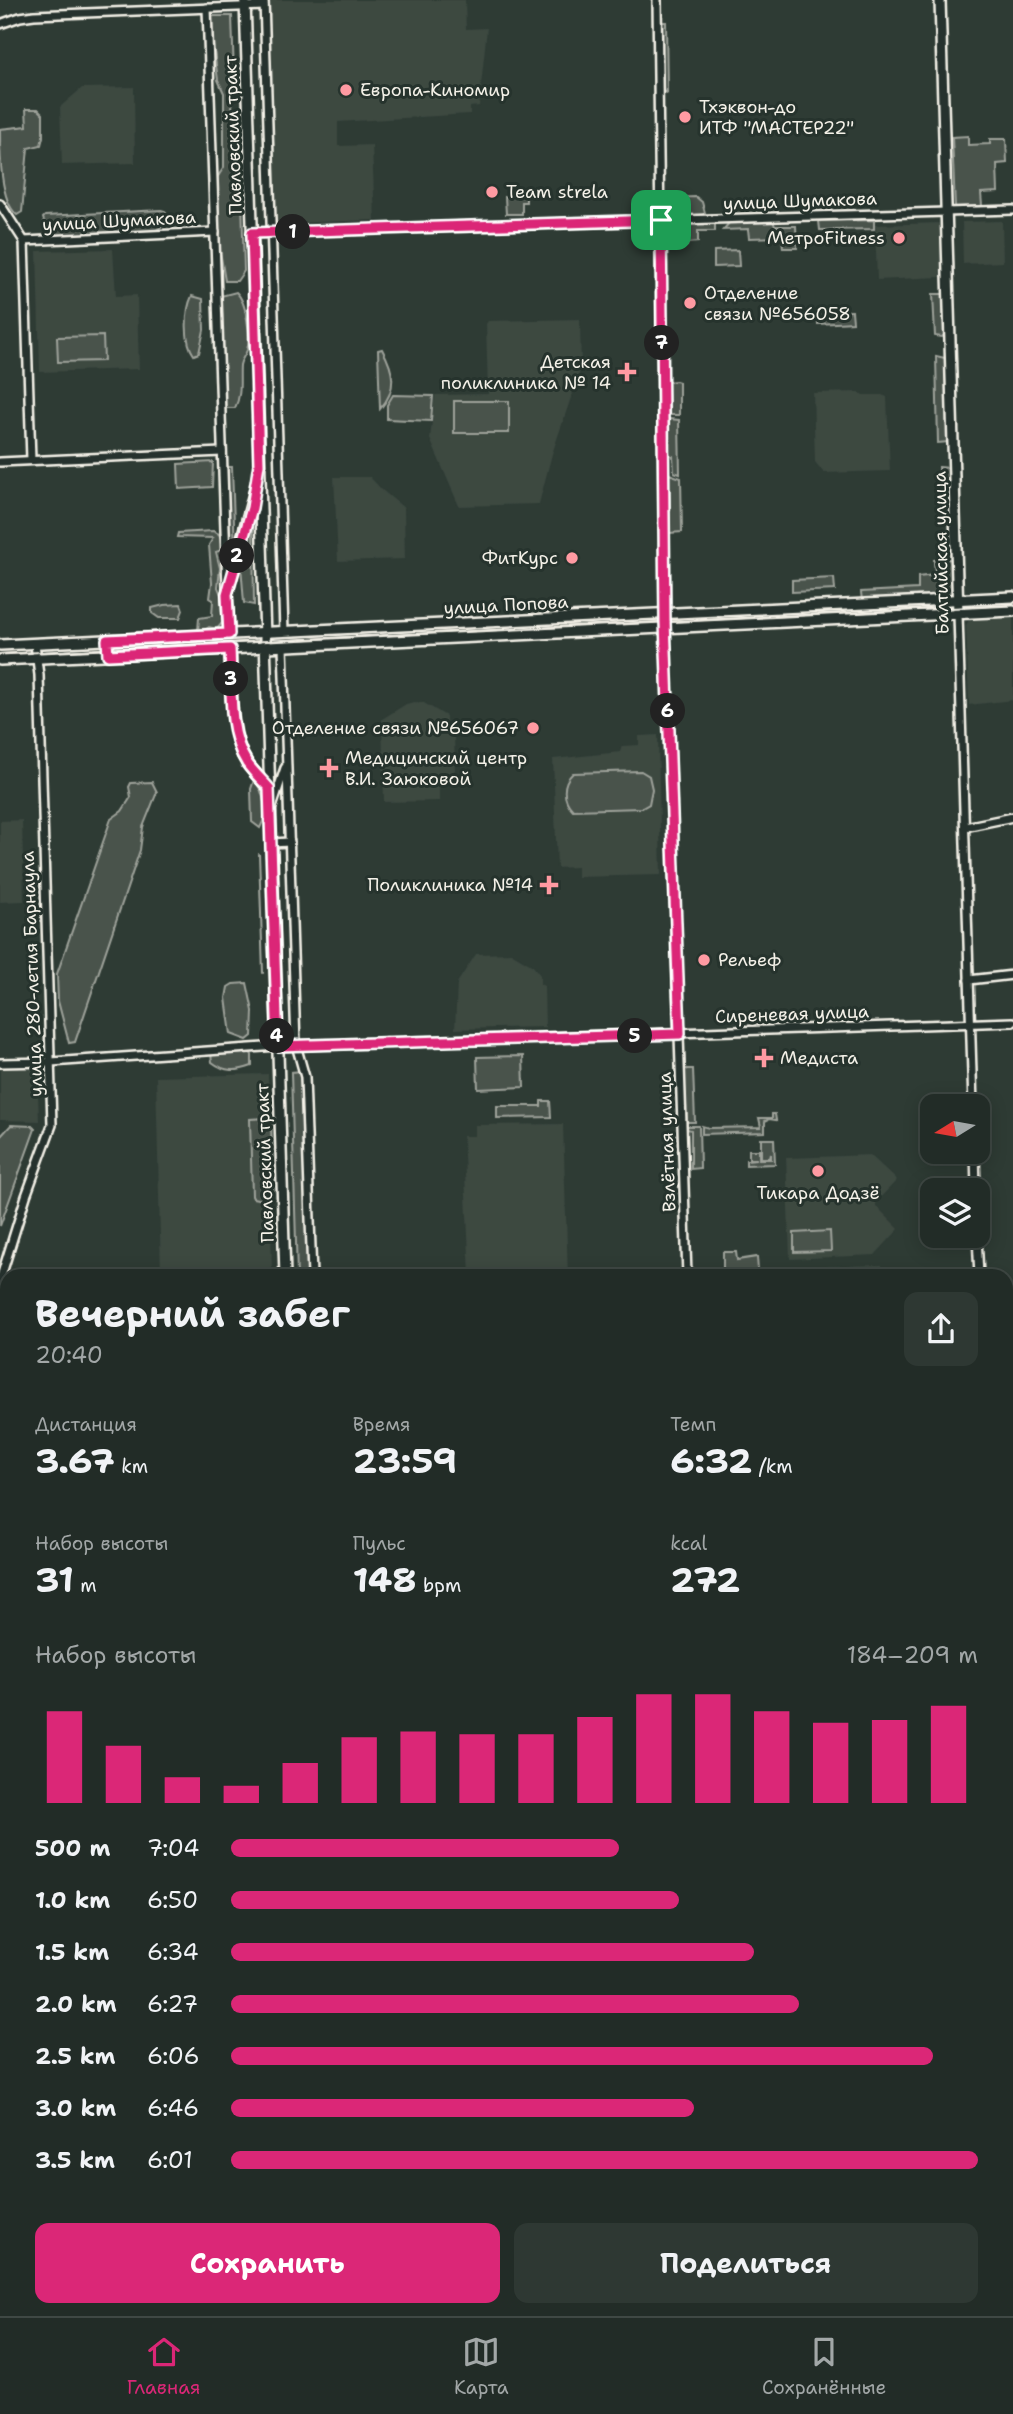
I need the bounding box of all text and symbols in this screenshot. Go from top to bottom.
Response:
street label: Павловский тракт [218,54,248,215]
place label: Европа-Киномир [360,78,510,102]
marker: Европа-Киномир [338,82,354,98]
place label: Тхэквон-до ИТФ "МАСТЕР22" [699,95,854,140]
marker: Тхэквон-до ИТФ "МАСТЕР22" [677,109,693,125]
place label: Team strela [506,180,608,204]
marker: Team strela [484,184,500,200]
street label: улица Шумакова [723,186,877,216]
pin [631,190,691,250]
icon: arrive [642,201,680,239]
street label: улица Шумакова [41,205,197,237]
pin: 1 [276,215,310,250]
text: 1 [288,219,297,244]
place label: МетроFitness [767,226,885,250]
marker: МетроFitness [891,230,907,246]
place label: Отделение связи №656058 [704,281,851,326]
marker: Отделение связи №656058 [682,295,698,311]
pin: 7 [644,326,680,360]
text: 7 [655,330,668,355]
place label: Детская поликлиника № 14 [441,350,611,395]
marker: Детская поликлиника № 14 [617,362,637,382]
street label: Балтийская улица [928,471,954,635]
pin: 2 [219,538,254,574]
text: 2 [230,543,243,568]
place label: ФитКурс [482,546,558,570]
marker: ФитКурс [564,550,580,566]
street label: улица Попова [443,590,569,620]
pin: 3 [214,662,248,696]
text: 3 [224,666,237,691]
pin: 6 [650,694,686,728]
text: 6 [661,698,674,723]
place label: Отделение связи №656067 [272,716,519,740]
marker: Отделение связи №656067 [525,720,541,736]
place label: Медицинский центр В.И. Заюковой [345,746,527,791]
marker: Медицинский центр В.И. Заюковой [319,758,339,778]
street label: улица 280-летия Барнаула [16,851,48,1097]
place label: Поликлиника №14 [367,873,533,897]
marker: Поликлиника №14 [539,875,559,895]
place label: Рельеф [718,948,781,972]
marker: Рельеф [696,952,712,968]
street label: Сиреневая улица [714,999,870,1029]
pin: 4 [260,1018,294,1054]
pin: 5 [618,1018,652,1054]
text: 4 [270,1023,283,1048]
text: 5 [629,1023,640,1048]
place label: Медиста [780,1046,858,1070]
marker: Медиста [754,1048,774,1068]
street label: Взлётная улица [653,1072,681,1212]
street label: Павловский тракт [250,1082,280,1243]
north arrow [920,1094,990,1164]
map controls [920,1094,990,1248]
marker: Тикара Додзё [810,1163,826,1179]
button: layers [920,1178,990,1248]
place label: Тикара Додзё [756,1181,880,1205]
text: Вечерний забег [35,1288,350,1339]
button: share [904,1292,978,1366]
text: 20:40 [35,1340,103,1370]
text: Дистанция [35,1412,137,1437]
text: Время [353,1412,411,1437]
text: Темп [670,1412,716,1437]
text: 3.67 [35,1437,115,1484]
text: 23:59 [353,1437,457,1484]
text: 6:32 [670,1437,752,1484]
text: km [115,1454,148,1479]
text: /km [752,1454,793,1479]
text: Набор высоты [35,1531,168,1556]
text: Пульс [353,1531,406,1556]
text: kcal [670,1531,707,1556]
text: 31 [35,1556,74,1603]
text: 148 [353,1556,417,1603]
text: 272 [670,1556,740,1603]
text: m [74,1573,97,1598]
text: bpm [417,1573,461,1598]
text: Набор высоты [35,1640,196,1670]
text: 184–209 m [847,1640,978,1670]
text: 500 m [35,1833,110,1863]
text: 7:04 [147,1833,199,1863]
text: 1.0 km [35,1885,110,1915]
text: 6:50 [147,1885,198,1915]
text: 1.5 km [35,1937,109,1967]
text: 6:34 [147,1937,199,1967]
text: 2.0 km [35,1989,117,2019]
text: 6:27 [147,1989,198,2019]
text: 2.5 km [35,2041,116,2071]
text: 6:06 [147,2041,200,2071]
text: 3.0 km [35,2093,116,2123]
text: 6:46 [147,2093,199,2123]
text: 3.5 km [35,2145,115,2175]
text: 6:01 [147,2145,193,2175]
button: Сохранить [35,2223,500,2303]
button: Поделиться [514,2223,978,2303]
tab: Главная [127,2333,200,2400]
tab: Карта [454,2333,508,2400]
tab: Сохранённые [762,2333,886,2400]

